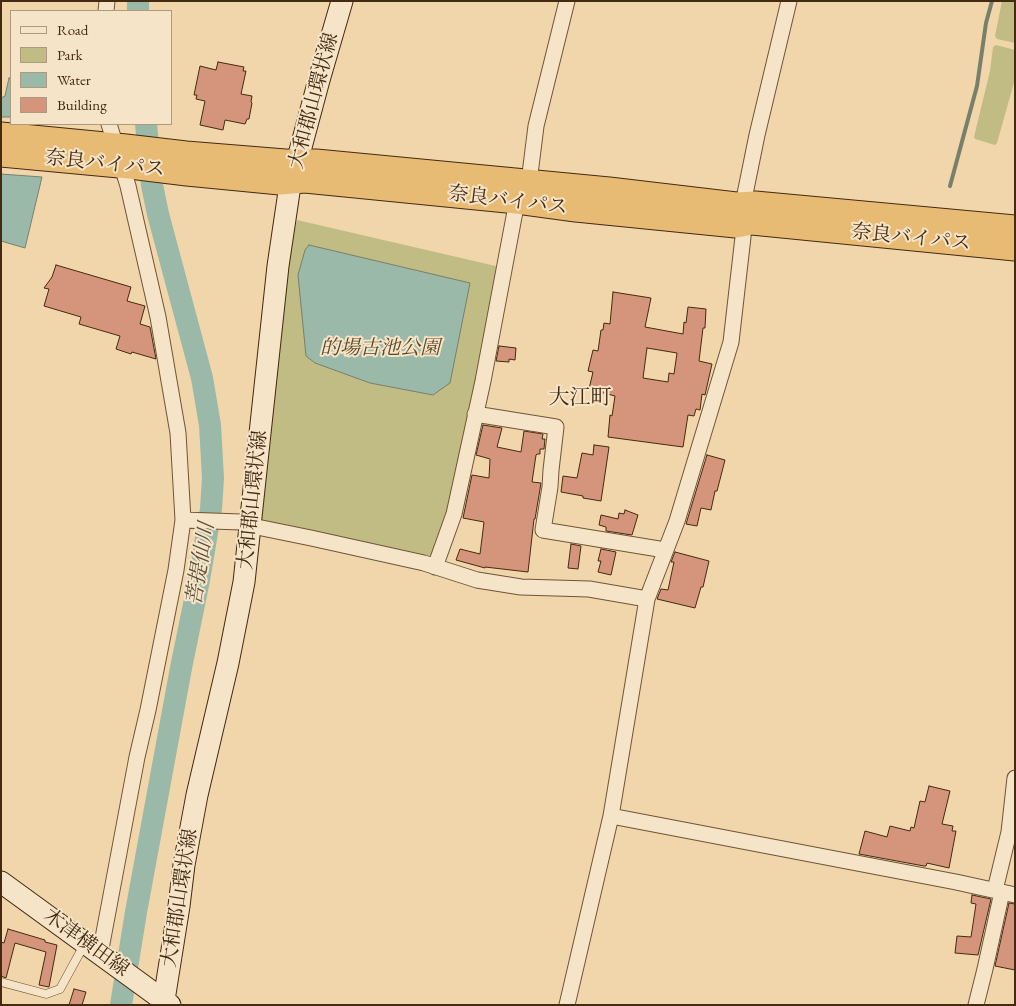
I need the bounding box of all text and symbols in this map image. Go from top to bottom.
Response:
legend [10,10,172,125]
text: Road [57,20,88,39]
street label: 大和郡山環状線 [284,30,344,172]
text: Park [57,45,83,64]
text: Water [57,70,91,89]
text: Building [57,95,107,114]
street label: 奈良バイパス [44,146,166,182]
street label: 奈良バイパス [447,182,569,220]
street label: 奈良バイパス [850,220,972,256]
park label: 的場古池公園 [320,337,440,361]
district label: 大江町 [549,385,611,411]
street label: 大和郡山環状線 [234,429,272,571]
water label: 菩提仙川 [182,521,220,607]
street label: 大和郡山環状線 [157,827,203,969]
street label: 木津横田線 [38,904,134,982]

